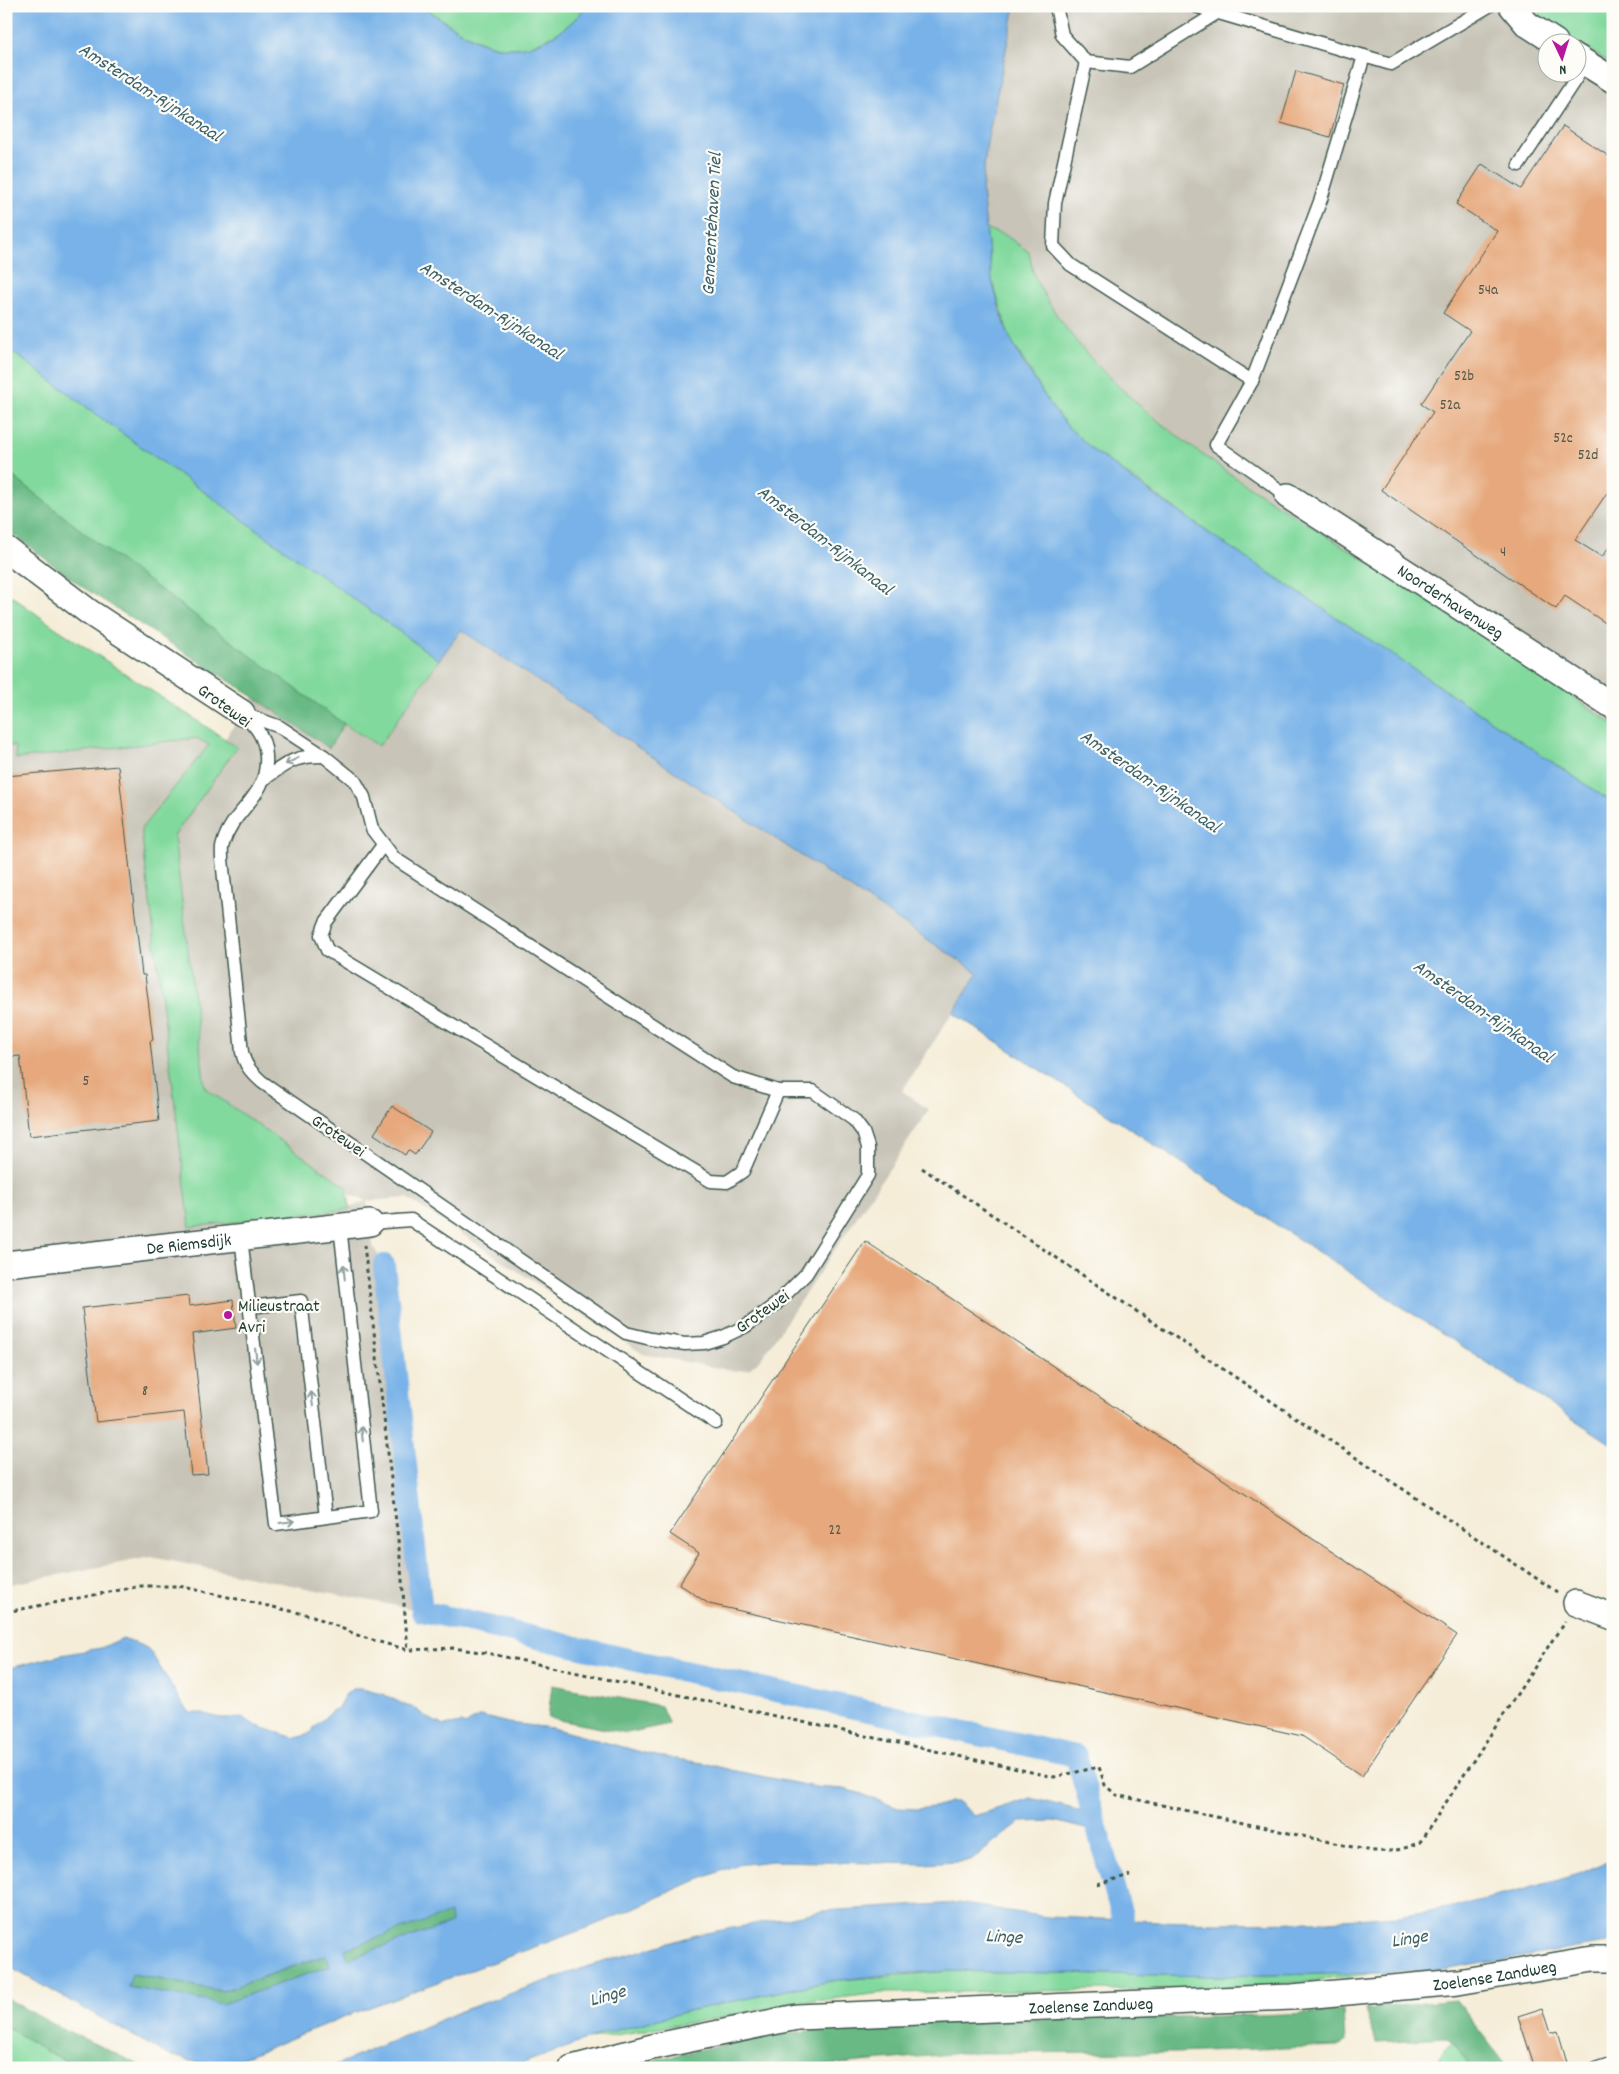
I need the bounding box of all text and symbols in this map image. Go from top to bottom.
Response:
north arrow [1536,32,1586,82]
water label: Amsterdam-Rijnkanaal [72,38,227,151]
text: N [1559,59,1567,79]
water label: Gemeentehaven Tiel [696,151,731,296]
water label: Amsterdam-Rijnkanaal [413,256,568,369]
house number: 54a [1478,280,1499,302]
house number: 52b [1454,366,1474,388]
house number: 52a [1440,395,1461,417]
house number: 52c [1553,428,1573,450]
house number: 52d [1578,445,1598,467]
water label: Amsterdam-Rijnkanaal [750,480,899,604]
house number: 4 [1500,542,1506,564]
street label: Noorderhavenweg [1391,560,1508,647]
street label: Grotewei [191,679,256,735]
water label: Amsterdam-Rijnkanaal [1073,724,1226,842]
one-way arrow [285,757,300,766]
water label: Amsterdam-Rijnkanaal [1406,954,1559,1072]
house number: 5 [83,1071,90,1093]
street label: Grotewei [305,1109,370,1165]
street label: De Riemsdijk [145,1229,233,1263]
one-way arrow [340,1264,349,1280]
street label: Grotewei [731,1285,796,1341]
place label: Milieustraat Avri [238,1295,320,1341]
marker: Milieustraat Avri [222,1309,234,1321]
one-way arrow [251,1347,261,1363]
house number: 8 [142,1381,148,1403]
one-way arrow [307,1391,317,1407]
one-way arrow [357,1426,367,1442]
one-way arrow [279,1517,295,1527]
house number: 22 [828,1520,842,1542]
water label: Linge [985,1924,1024,1953]
water label: Linge [1389,1924,1431,1957]
street label: Zoelense Zandweg [1432,1955,1559,1999]
water label: Linge [587,1979,631,2015]
street label: Zoelense Zandweg [1028,1993,1154,2023]

